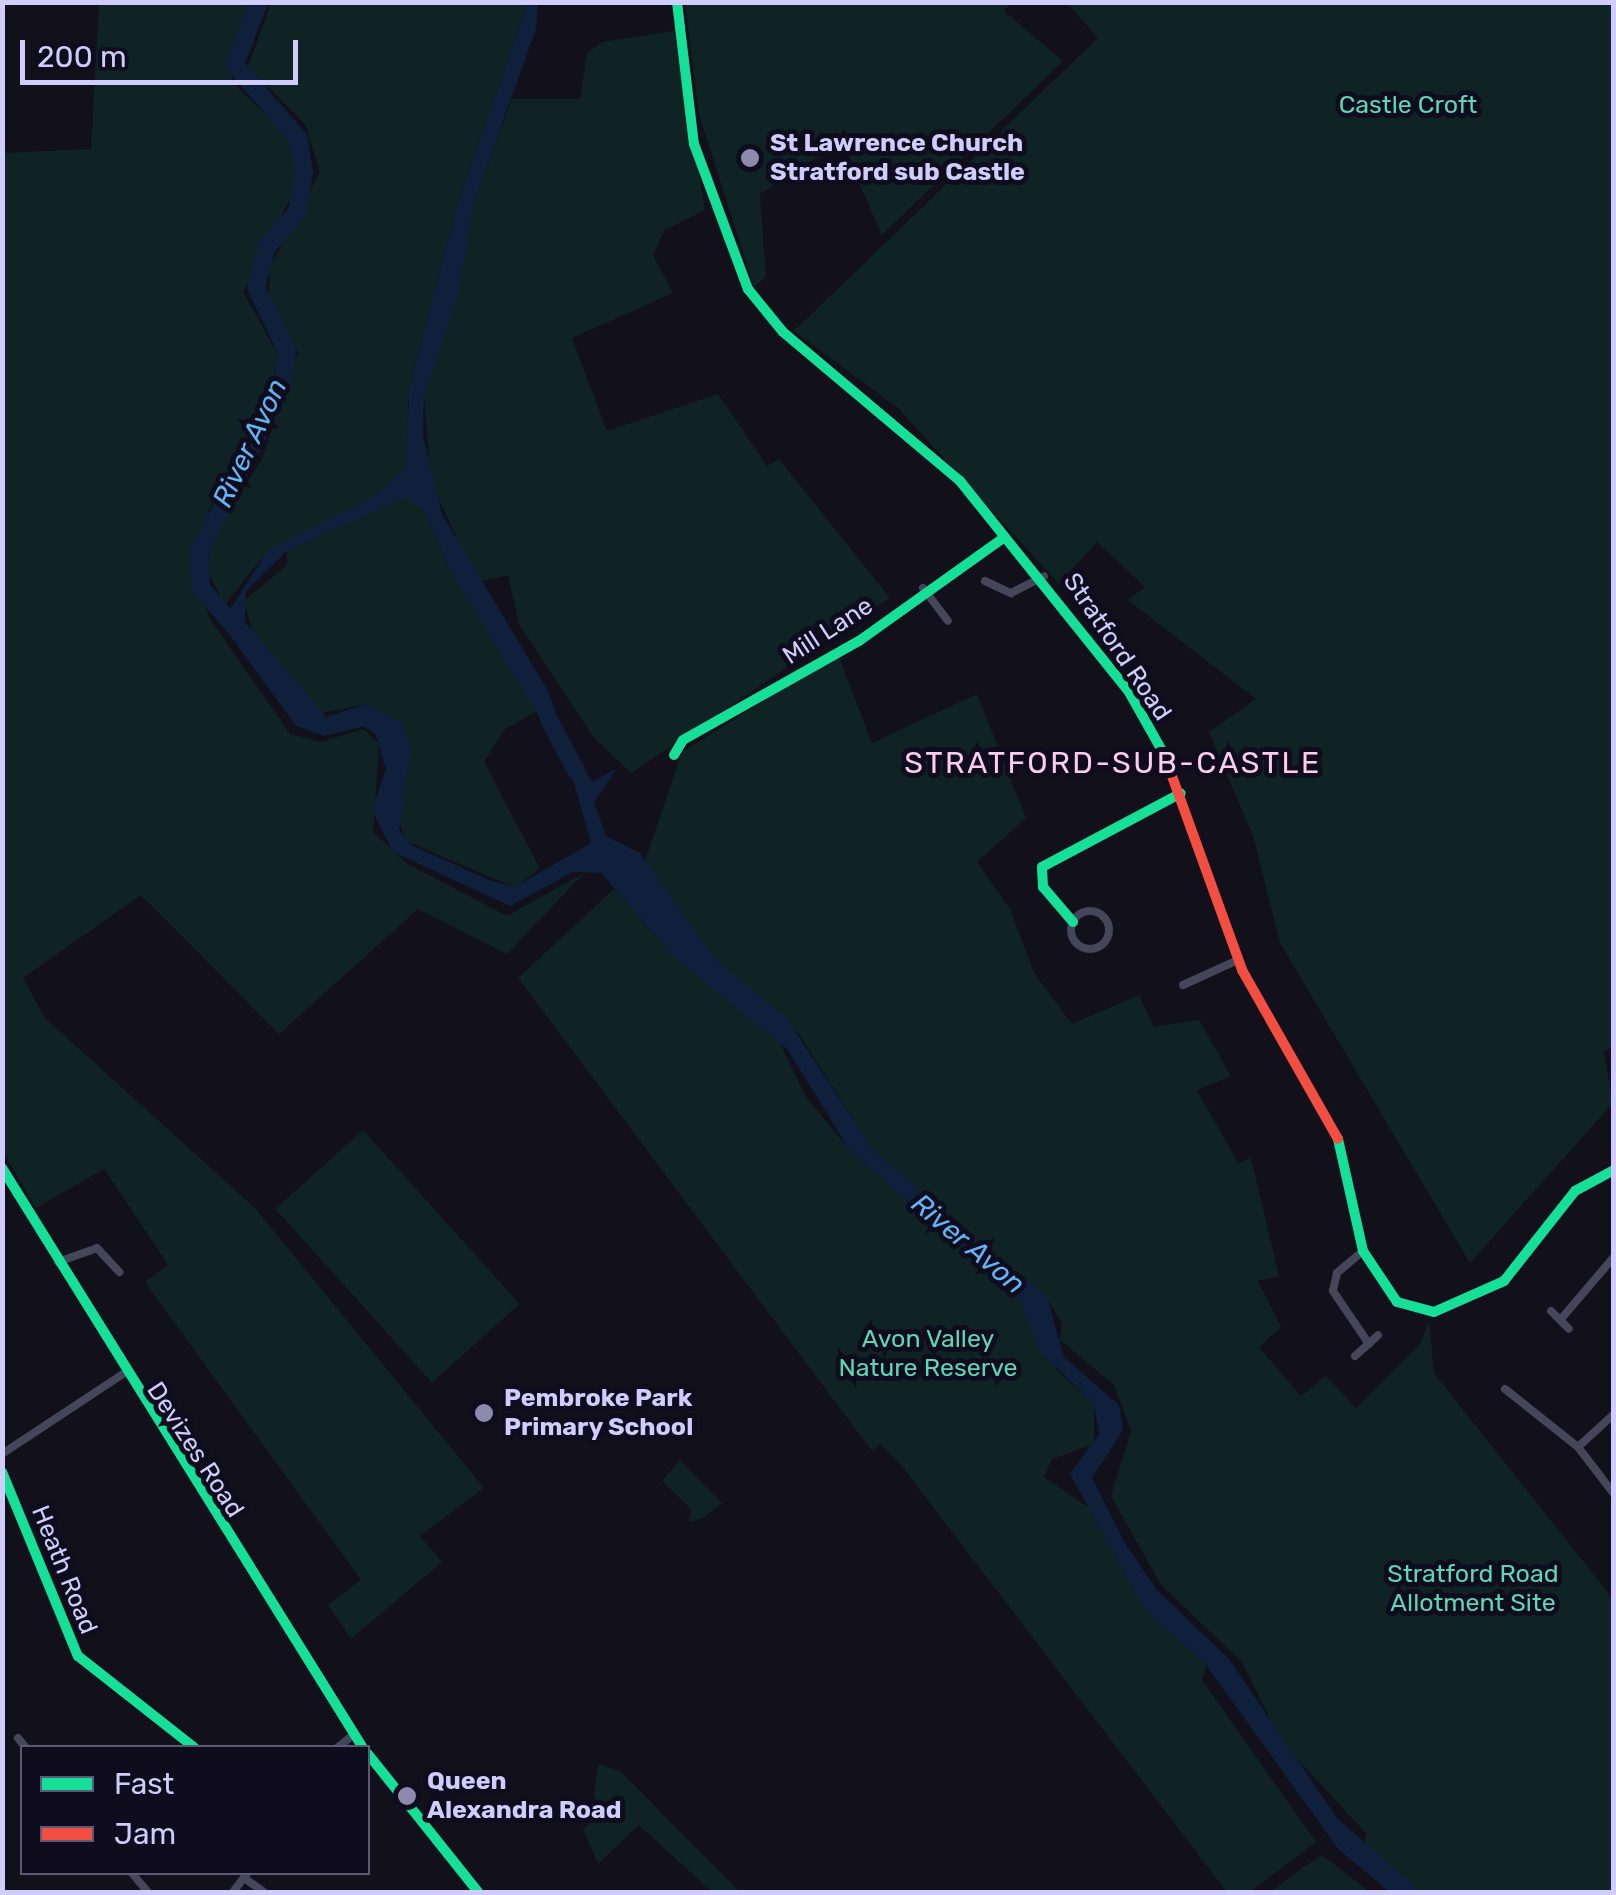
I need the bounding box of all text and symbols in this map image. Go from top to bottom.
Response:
scale bar [25,20,302,82]
text: 200 m [37,39,127,75]
park label: Castle Croft [1339,90,1477,120]
place label: St Lawrence Church Stratford sub Castle [770,129,1025,188]
marker: St Lawrence Church Stratford sub Castle [739,147,761,169]
water label: River Avon [205,373,295,513]
street label: Stratford Road [1057,568,1177,726]
street label: Mill Lane [777,591,879,671]
district label: STRATFORD-SUB-CASTLE [904,745,1322,781]
water label: River Avon [904,1186,1032,1302]
park label: Avon Valley Nature Reserve [838,1325,1018,1384]
street label: Devizes Road [140,1377,250,1523]
place label: Pembroke Park Primary School [504,1384,694,1443]
marker: Pembroke Park Primary School [473,1402,495,1424]
street label: Heath Road [25,1501,103,1639]
park label: Stratford Road Allotment Site [1387,1560,1559,1619]
legend [20,1745,370,1875]
text: Fast [114,1766,174,1802]
place label: Queen Alexandra Road [427,1767,622,1826]
marker: Queen Alexandra Road [396,1785,418,1807]
text: Jam [114,1816,176,1852]

